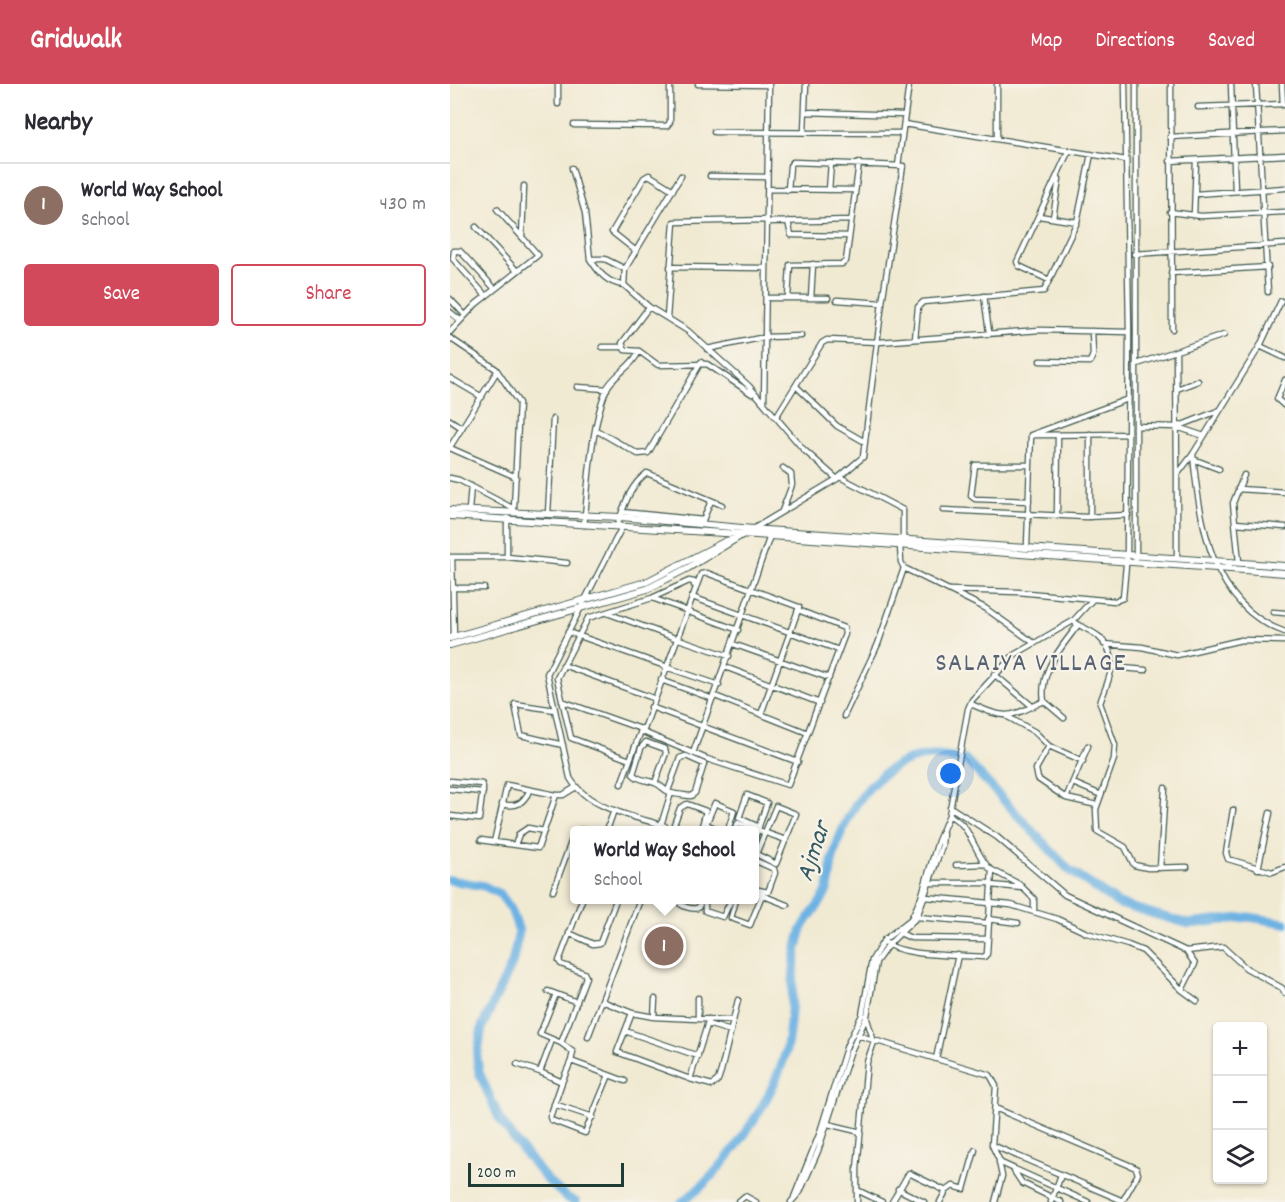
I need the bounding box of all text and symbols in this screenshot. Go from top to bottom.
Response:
text: Gridwalk [30,22,122,62]
text: Map [1031,27,1062,57]
text: Directions [1095,27,1175,57]
text: Saved [1208,27,1255,57]
text: Nearby [24,105,92,142]
text: World Way School [81,176,223,207]
text: 1 [41,191,46,219]
text: 430 m [380,191,426,219]
text: School [81,207,130,235]
button: Save [24,264,219,326]
button: Share [231,264,426,326]
district label: SALAIYA VILLAGE [935,646,1127,683]
your location [936,759,965,788]
water label: Ajmar [788,814,843,887]
popup [570,826,759,904]
text: World Way School [594,836,735,867]
text: School [594,867,642,895]
pin: 1 [644,924,684,968]
map controls [1213,1022,1267,1184]
button: + [1213,1022,1267,1076]
button: − [1213,1076,1267,1130]
button: layers [1213,1130,1267,1184]
scale bar [468,1160,624,1188]
text: 200 m [477,1162,516,1185]

